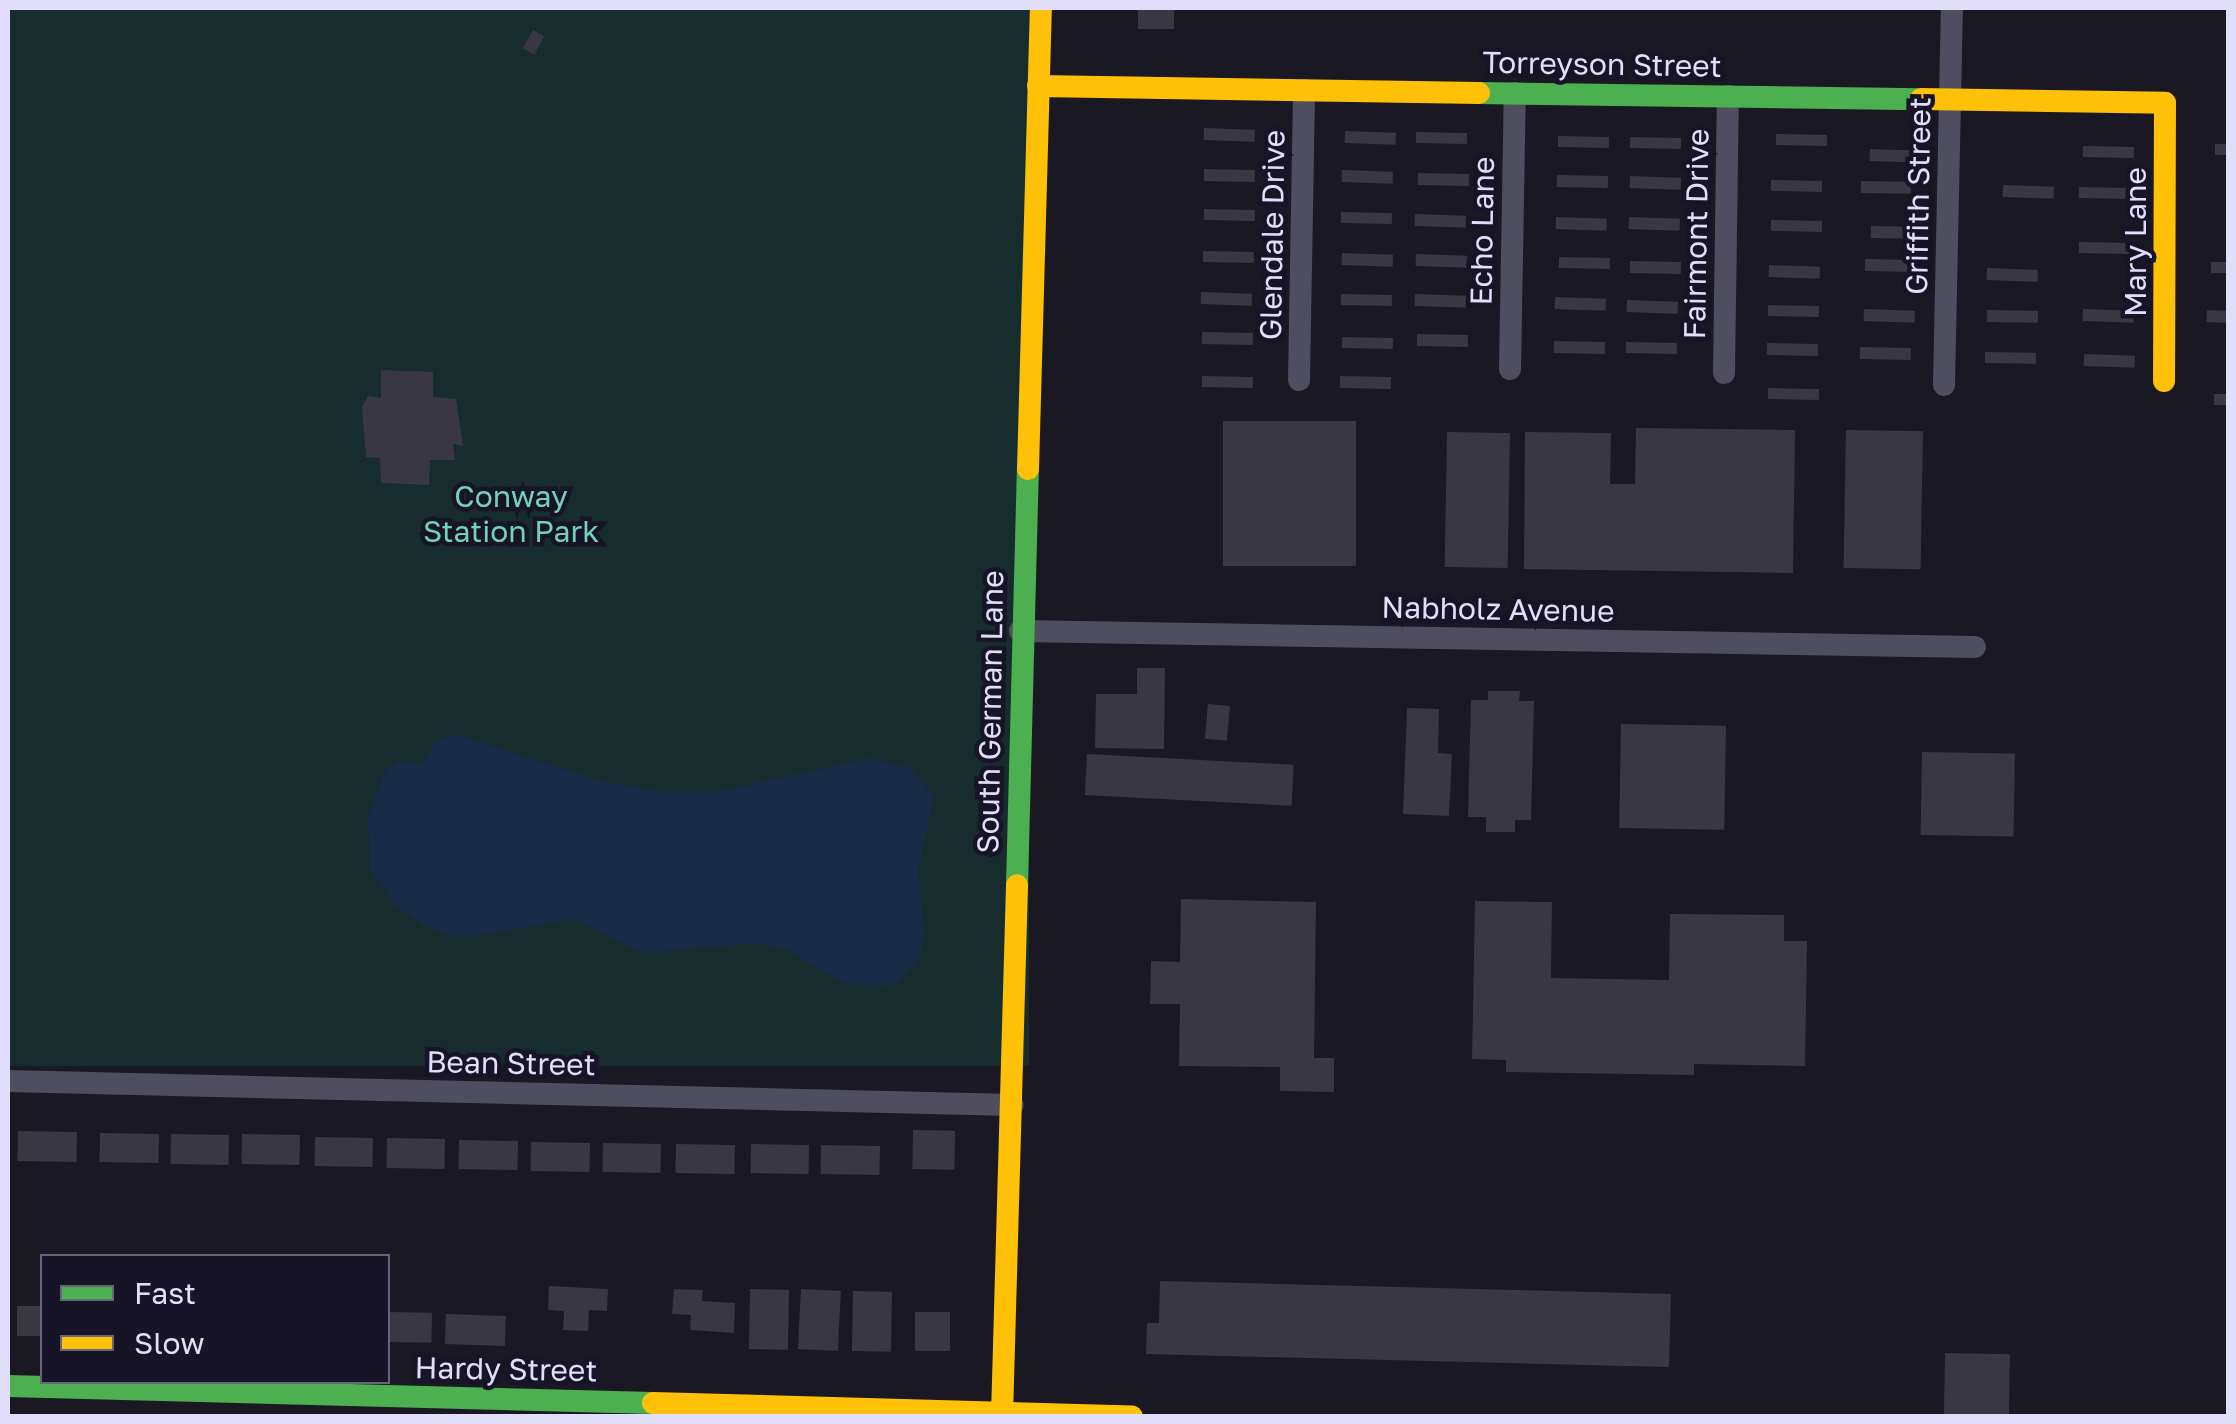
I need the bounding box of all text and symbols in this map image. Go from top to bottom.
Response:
street label: Torreyson Street [1482,44,1722,84]
street label: Griffith Street [1898,97,1938,295]
street label: Fairmont Drive [1676,128,1716,340]
street label: Glendale Drive [1252,130,1292,340]
street label: Echo Lane [1463,156,1501,306]
street label: Mary Lane [2117,167,2153,317]
park label: Conway Station Park [423,478,599,548]
street label: South German Lane [970,570,1010,854]
street label: Nabholz Avenue [1381,589,1615,629]
street label: Bean Street [426,1044,596,1082]
legend [40,1254,390,1384]
text: Fast [134,1275,196,1311]
text: Slow [134,1325,205,1361]
street label: Hardy Street [414,1349,598,1389]

